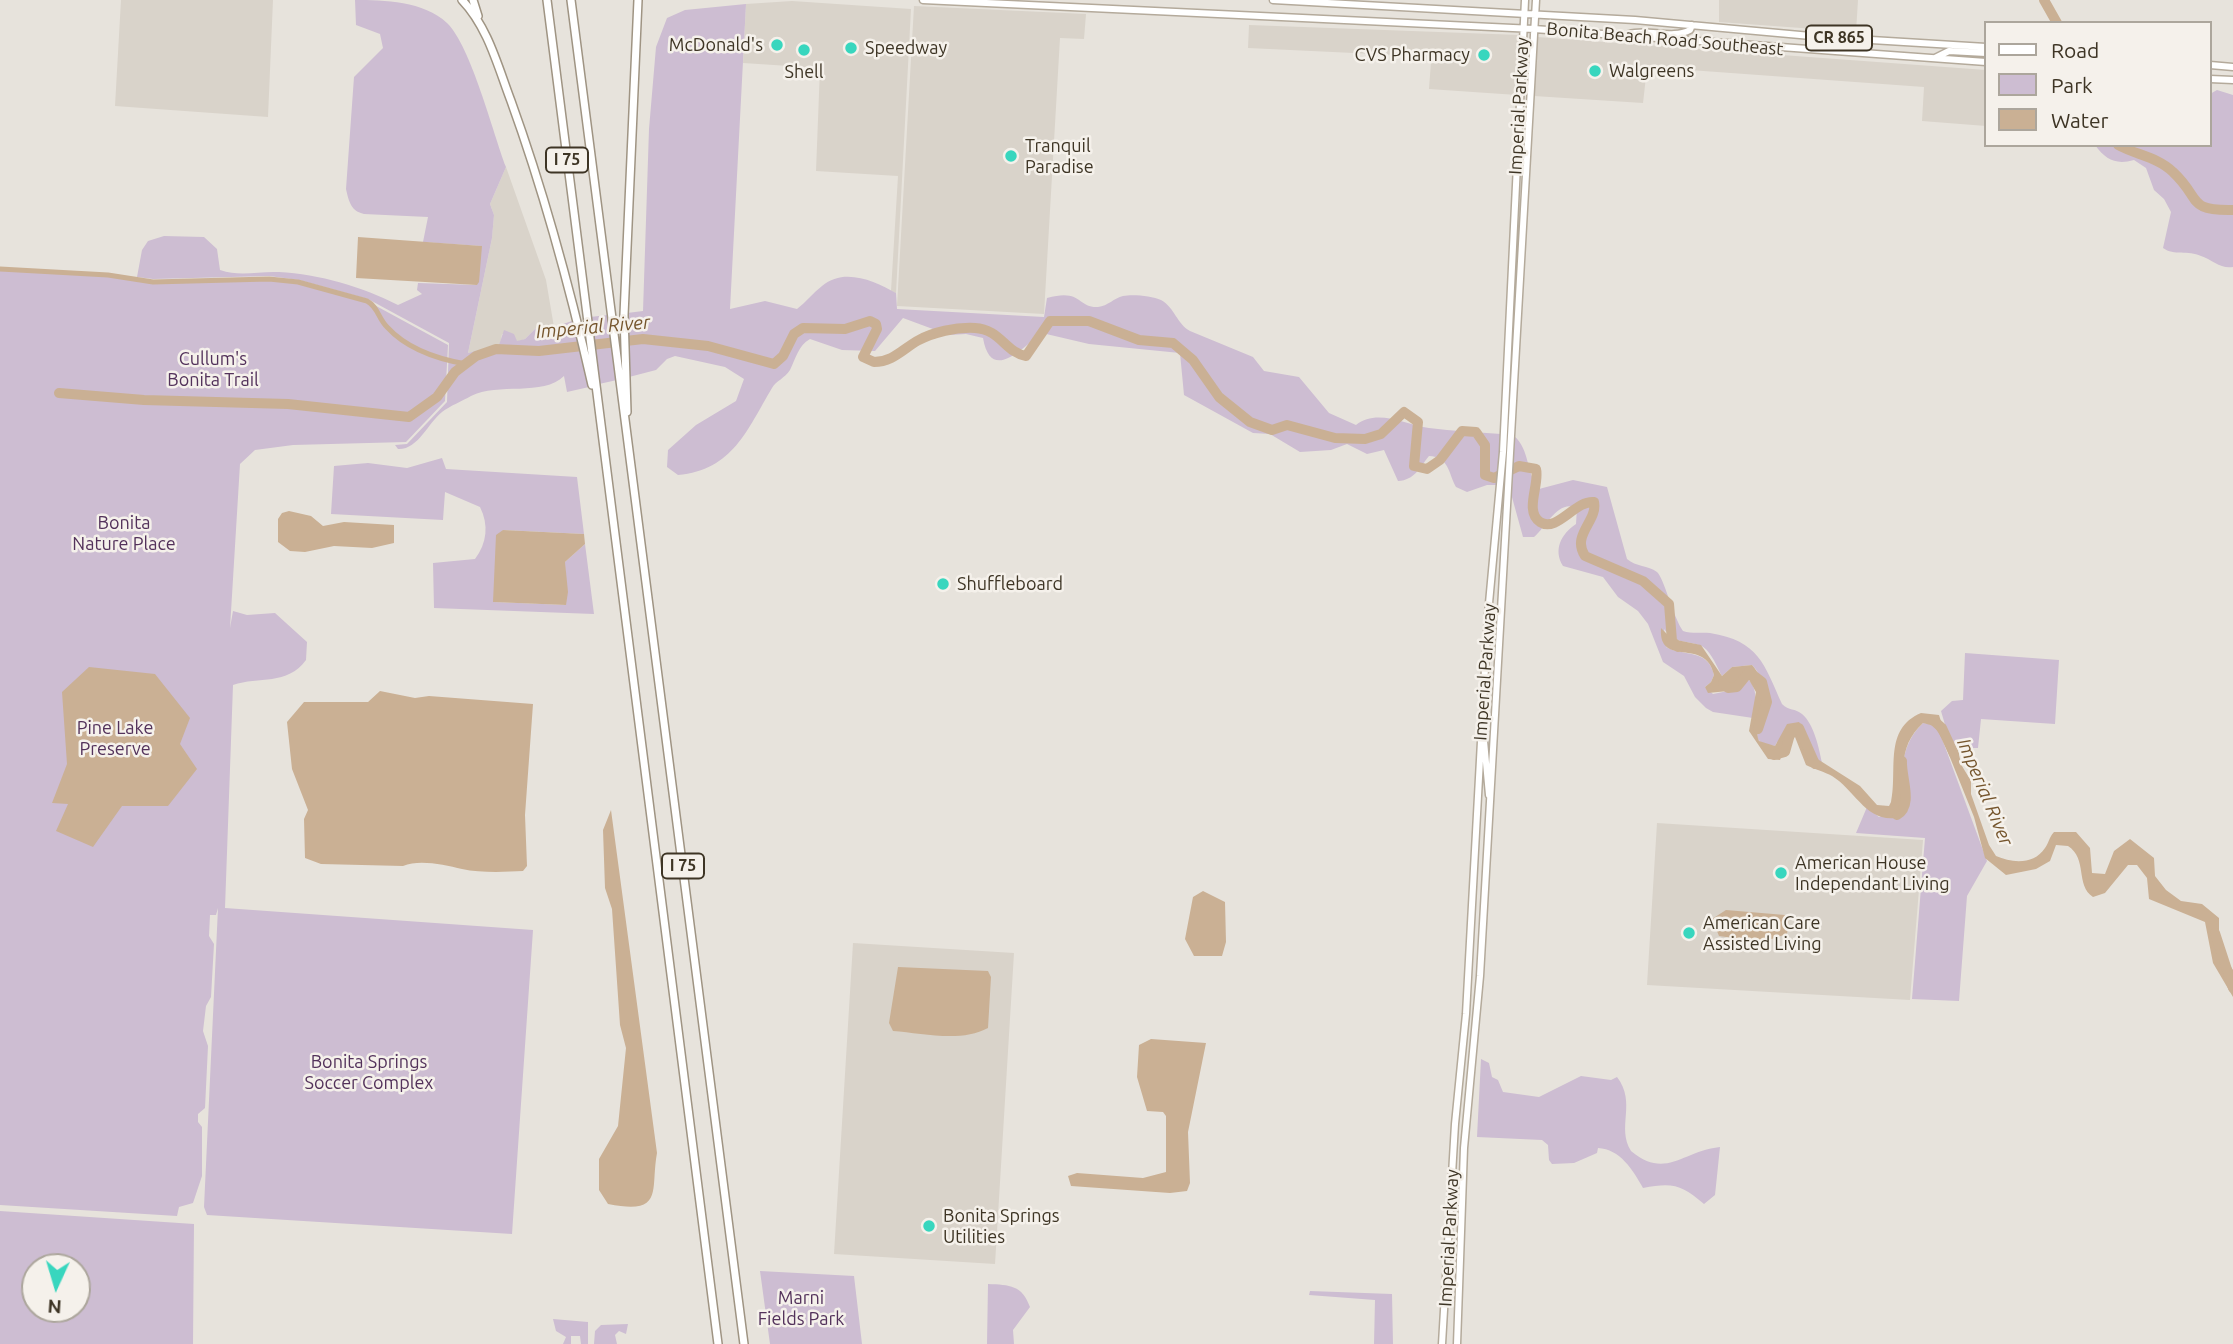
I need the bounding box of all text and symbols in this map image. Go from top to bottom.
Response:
street label: Bonita Beach Road Southeast [1546,18,1784,60]
legend [1984,21,2212,147]
road number: CR 865 [1806,26,1872,50]
place label: McDonald's [669,34,763,56]
marker: McDonald's [769,37,785,53]
place label: Speedway [865,37,947,59]
street label: Imperial Parkway [1505,37,1533,175]
text: Road [2051,38,2099,62]
marker: Speedway [843,40,859,56]
marker: Shell [796,42,812,58]
place label: CVS Pharmacy [1355,44,1470,66]
marker: CVS Pharmacy [1476,47,1492,63]
place label: Walgreens [1609,60,1694,82]
place label: Shell [784,61,824,83]
marker: Walgreens [1587,63,1603,79]
text: Park [2051,73,2093,97]
text: Water [2051,108,2109,132]
place label: Tranquil Paradise [1025,135,1094,178]
road number: I 75 [546,148,588,172]
marker: Tranquil Paradise [1003,148,1019,164]
water label: Imperial River [535,311,651,343]
park label: Cullum's Bonita Trail [167,348,259,390]
park label: Bonita Nature Place [72,512,176,554]
place label: Shuffleboard [957,573,1063,595]
marker: Shuffleboard [935,576,951,592]
street label: Imperial Parkway [1469,603,1501,741]
park label: Pine Lake Preserve [77,717,153,760]
water label: Imperial River [1952,735,2018,849]
place label: American House Independant Living [1795,852,1950,894]
road number: I 75 [662,853,704,878]
marker: American House Independant Living [1773,865,1789,881]
place label: American Care Assisted Living [1703,912,1822,954]
marker: American Care Assisted Living [1681,925,1697,941]
park label: Bonita Springs Soccer Complex [305,1051,433,1094]
street label: Imperial Parkway [1435,1169,1463,1307]
place label: Bonita Springs Utilities [943,1205,1060,1248]
marker: Bonita Springs Utilities [921,1218,937,1234]
north arrow [21,1253,91,1323]
park label: Marni Fields Park [758,1287,844,1330]
text: N [47,1295,63,1318]

